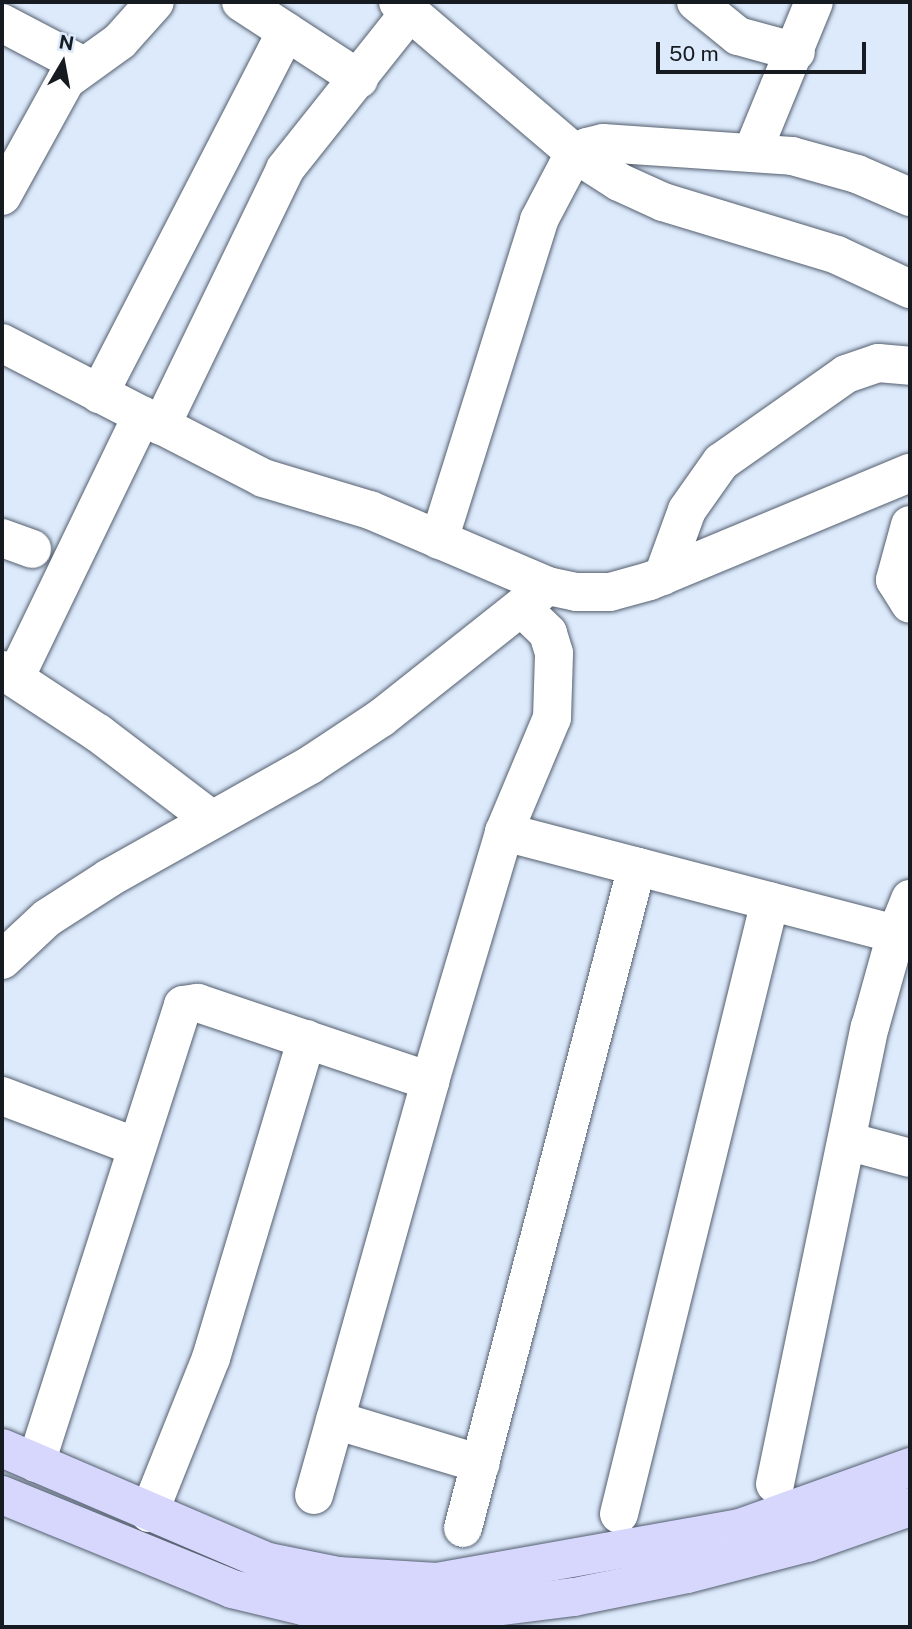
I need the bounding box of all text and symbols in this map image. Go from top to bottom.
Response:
north arrow [28,28,98,98]
scale bar [660,28,870,72]
text: N [57,30,76,54]
text: 50 m [669,41,719,66]

